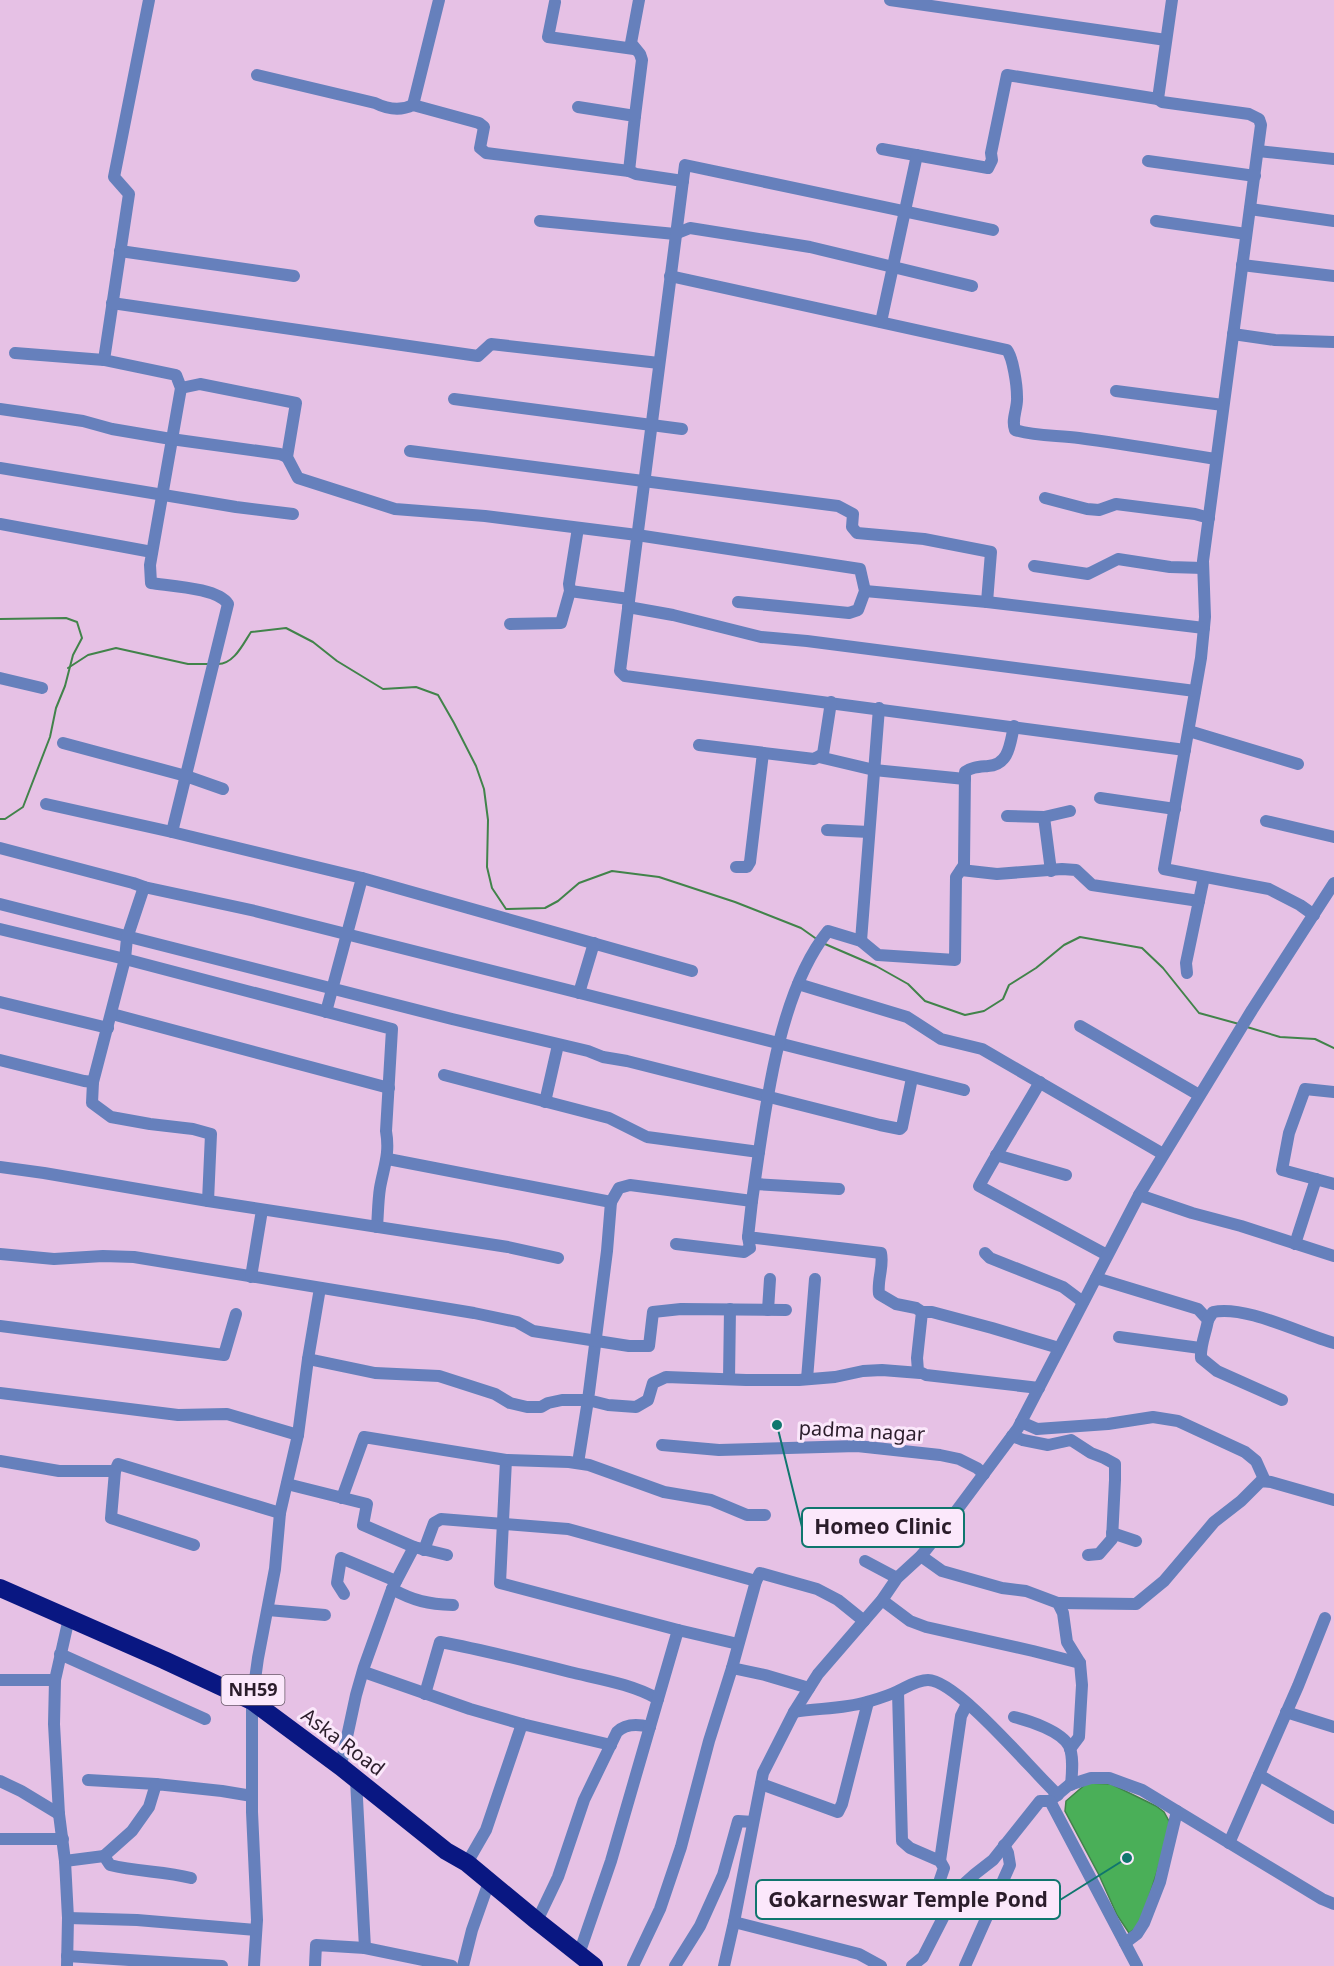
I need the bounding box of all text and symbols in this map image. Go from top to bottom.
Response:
street label: padma nagar [798,1414,926,1447]
callout: Homeo Clinic [802,1508,964,1547]
text: Homeo Clinic [814,1512,952,1540]
road number: NH59 [222,1675,284,1705]
street label: Aska Road [296,1701,390,1782]
callout: Gokarneswar Temple Pond [756,1880,1060,1919]
text: Gokarneswar Temple Pond [768,1885,1048,1913]

